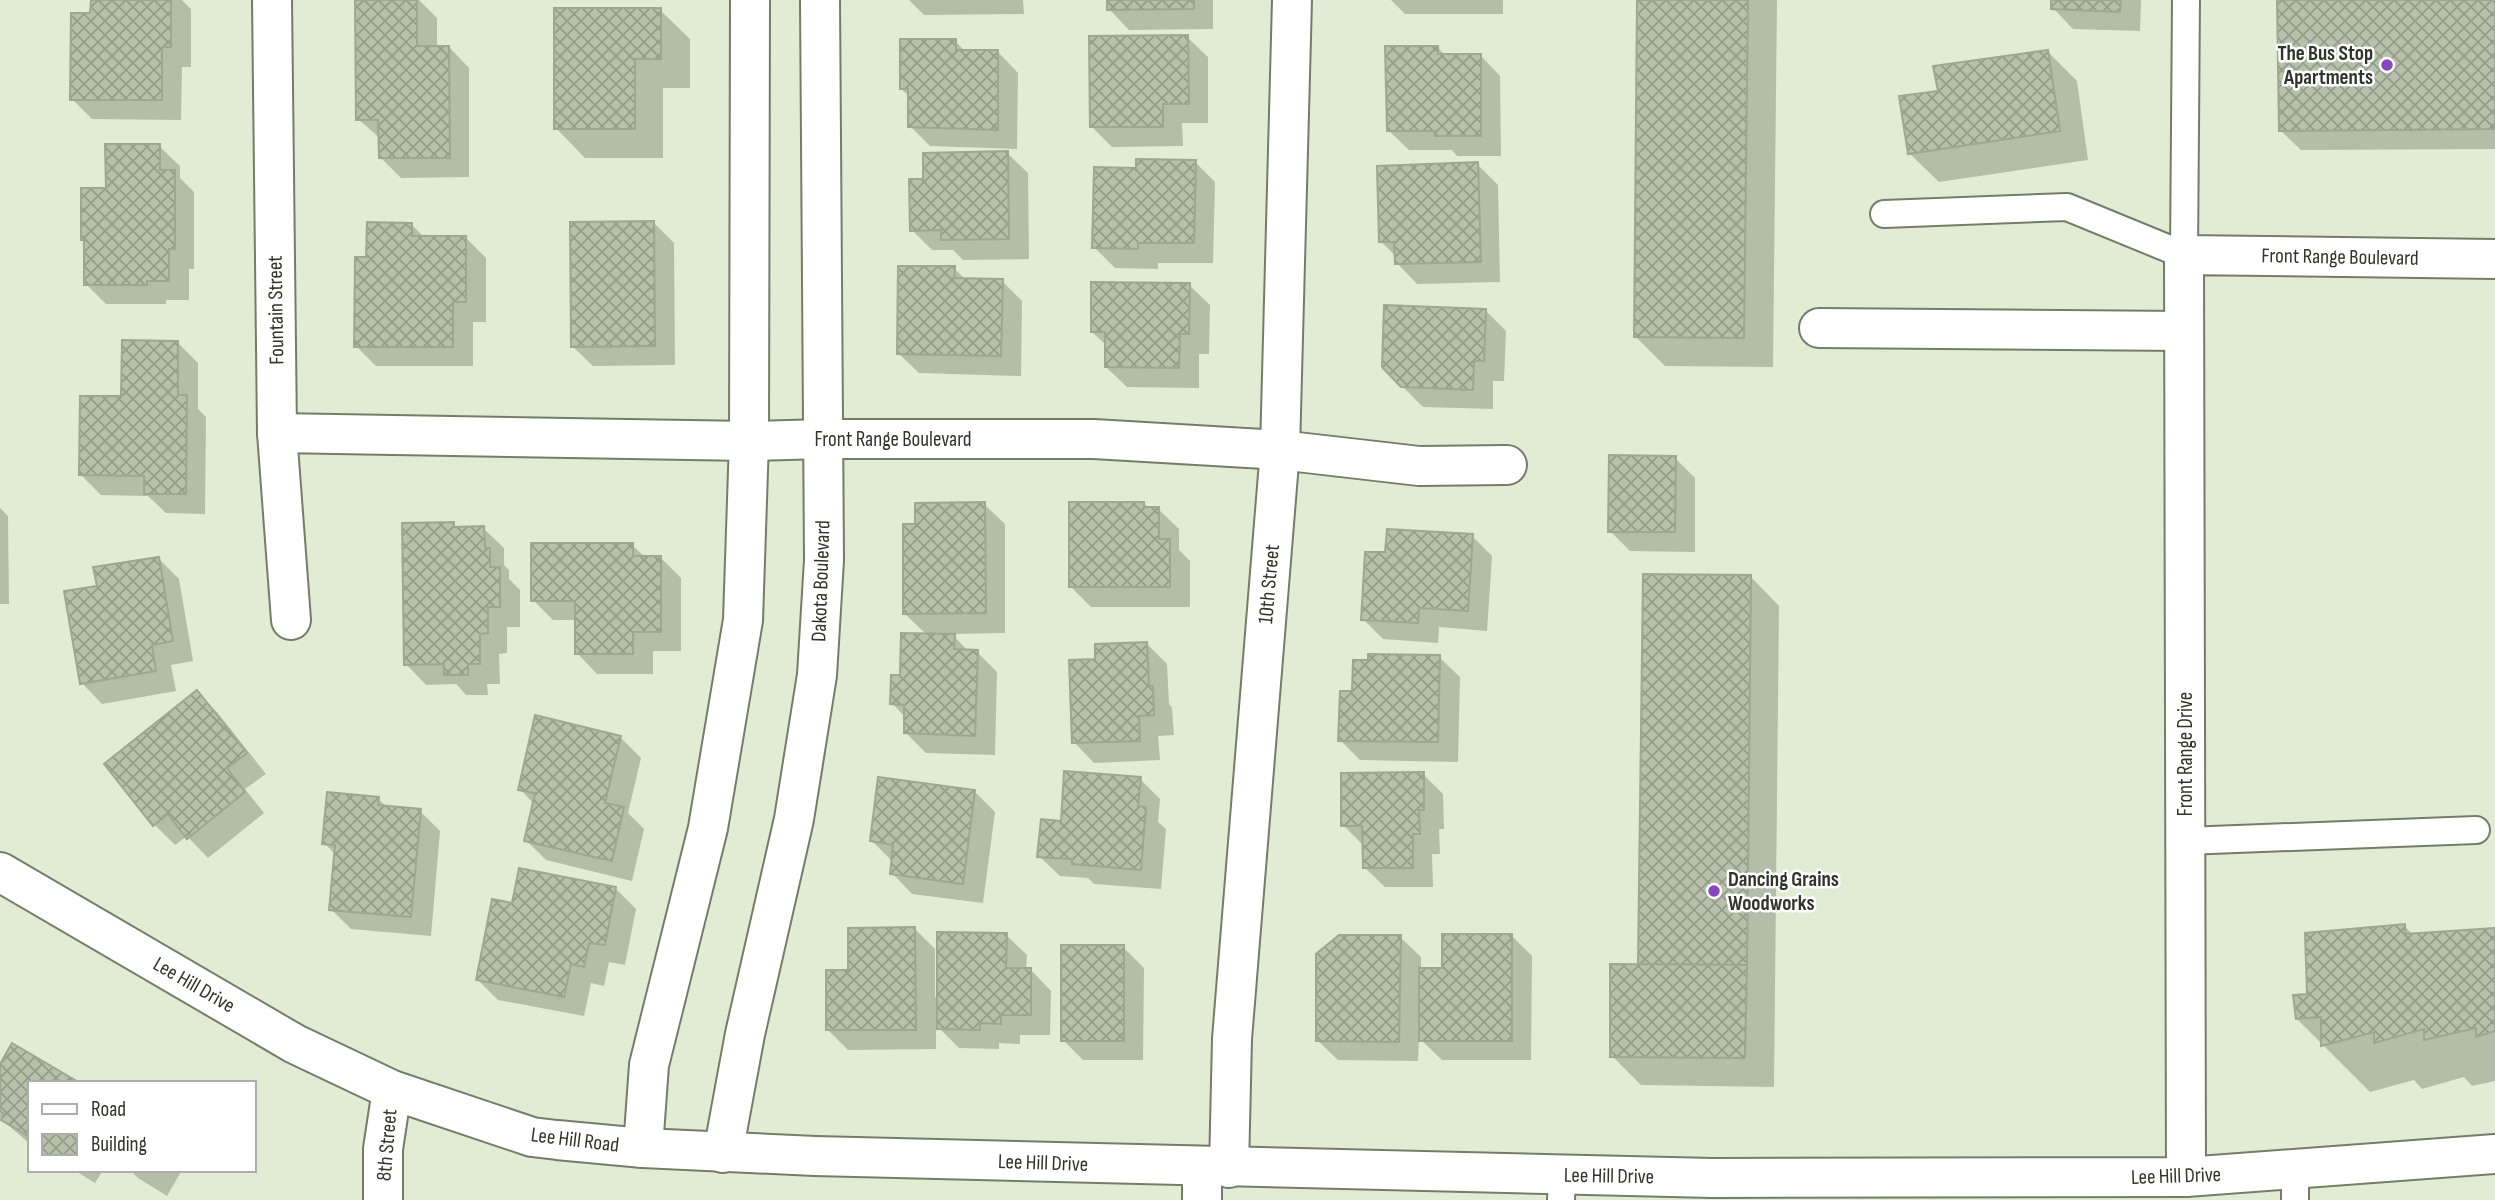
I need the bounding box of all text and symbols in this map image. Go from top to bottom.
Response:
place label: The Bus Stop Apartments [2277,41,2373,90]
marker: The Bus Stop Apartments [2379,57,2395,73]
street label: Front Range Boulevard [2261,243,2419,271]
street label: Fountain Street [263,255,289,365]
street label: Front Range Boulevard [814,427,972,452]
street label: Dakota Boulevard [806,520,836,642]
street label: 10th Street [1253,543,1285,625]
street label: Front Range Drive [2173,692,2198,816]
place label: Dancing Grains Woodworks [1728,867,1839,916]
marker: Dancing Grains Woodworks [1706,883,1722,899]
street label: Lee Hill Drive [149,952,239,1018]
legend [28,1081,256,1172]
text: Road [91,1097,126,1122]
street label: 8th Street [371,1108,403,1182]
street label: Lee Hill Road [530,1122,620,1158]
text: Building [91,1132,147,1157]
street label: Lee Hill Drive [998,1149,1088,1177]
street label: Lee Hill Drive [2131,1162,2221,1190]
street label: Lee Hill Drive [1564,1163,1654,1189]

